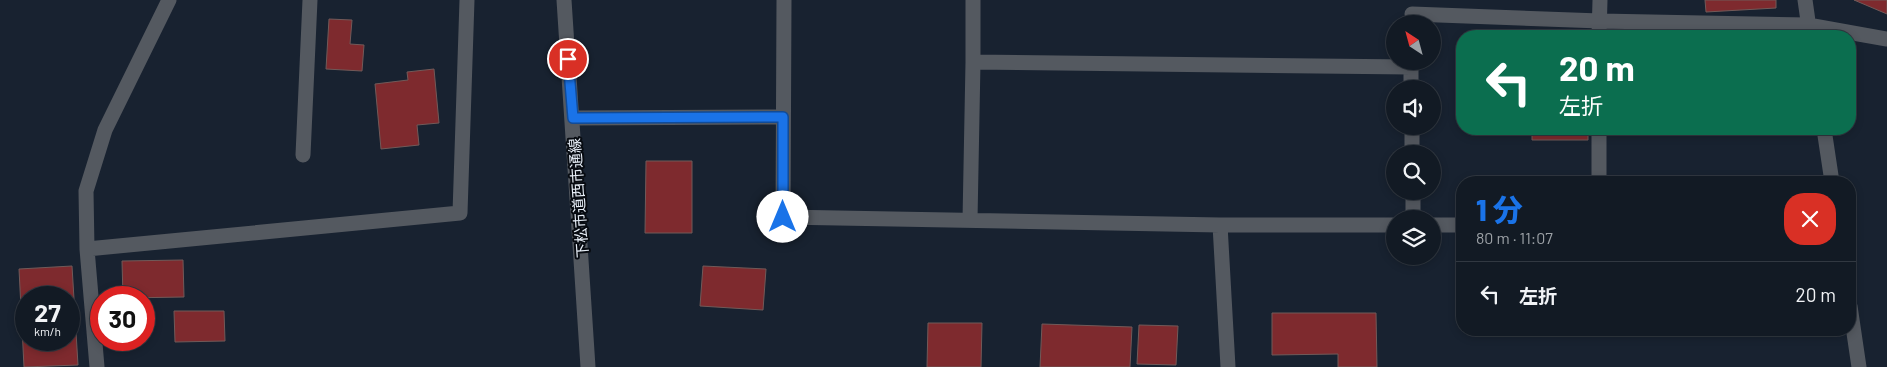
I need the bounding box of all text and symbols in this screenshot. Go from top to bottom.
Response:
north arrow [1386,15,1441,70]
map controls [1386,15,1441,265]
pin [547,38,589,80]
icon: arrive [554,45,582,73]
text: 20 m [1559,46,1635,88]
icon: left [1476,50,1541,115]
button: sound [1386,80,1441,135]
text: 左折 [1559,92,1603,118]
street label: 下松市道西市通線 [565,138,591,258]
button: search [1386,145,1441,200]
position arrow [756,190,808,242]
text: 1 分 [1476,191,1523,227]
button: close [1784,193,1836,245]
button: layers [1386,210,1441,265]
text: 80 m · 11:07 [1476,228,1553,247]
icon: left [1476,280,1504,308]
text: 20 m [1796,283,1836,306]
text: 左折 [1519,284,1557,307]
speed limit sign: 30 [90,286,155,351]
text: 27 [34,297,61,327]
text: km/h [34,324,61,338]

